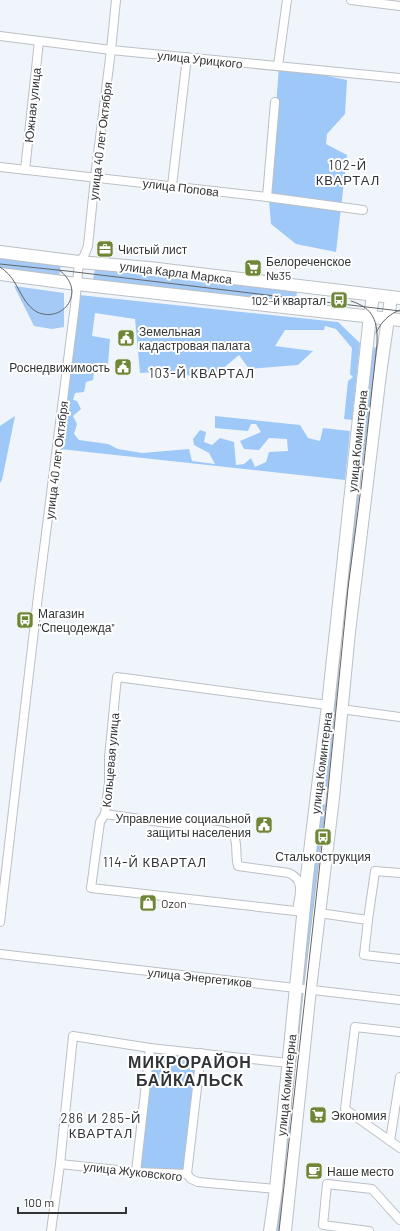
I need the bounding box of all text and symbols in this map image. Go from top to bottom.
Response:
street label: улица Урицкого [157,48,244,71]
street label: Южная улица [21,66,44,143]
street label: улица 40 лет Октября [86,81,115,201]
district label: 102-Й КВАРТАЛ [316,157,380,188]
street label: улица Попова [142,175,220,200]
office icon: Чистый лист [95,239,115,259]
place label: Чистый лист [118,242,188,256]
place label: Белореченское №35 [266,254,352,282]
street label: улица Карла Маркса [119,258,233,287]
supermarket icon: Белореченское №35 [243,258,263,278]
bus stop icon: 102-й квартал [329,290,349,310]
place label: 102-й квартал [251,293,326,308]
place label: Земельная кадастровая палата [139,324,250,353]
public building icon: Земельная кадастровая палата [116,328,136,348]
public building icon: Роснедвижимость [113,357,133,377]
place label: Роснедвижимость [9,360,110,375]
district label: 103-Й КВАРТАЛ [149,365,255,381]
street label: улица Коминтерна [345,389,370,493]
street label: улица 40 лет Октября [42,400,71,520]
place label: Магазин "Спецодежда" [38,606,115,635]
bus stop icon: Магазин "Спецодежда" [15,610,35,630]
street label: улица Коминтерна [308,711,335,815]
street label: Кольцевая улица [99,712,122,808]
place label: Управление социальной защиты населения [116,811,251,840]
public building icon: Управление социальной защиты населения [254,815,274,835]
bus stop icon: Сталькострукция [313,827,333,847]
place label: Сталькострукция [275,849,371,864]
district label: 114-Й КВАРТАЛ [103,854,207,870]
shop icon: Ozon [138,893,158,913]
place label: Ozon [161,896,187,910]
street label: улица Энергетиков [147,965,253,990]
street label: улица Коминтерна [274,1033,299,1137]
district label: МИКРОРАЙОН БАЙКАЛЬСК [128,1052,252,1089]
supermarket icon: Экономия [308,1105,328,1125]
place label: Экономия [331,1108,386,1122]
district label: 286 И 285-Й КВАРТАЛ [61,1110,141,1141]
street label: улица Жуковского [83,1159,184,1184]
cafe icon: Наше место [304,1161,324,1181]
place label: Наше место [327,1164,394,1178]
scale bar [18,1189,126,1215]
text: 100 m [24,1195,54,1209]

